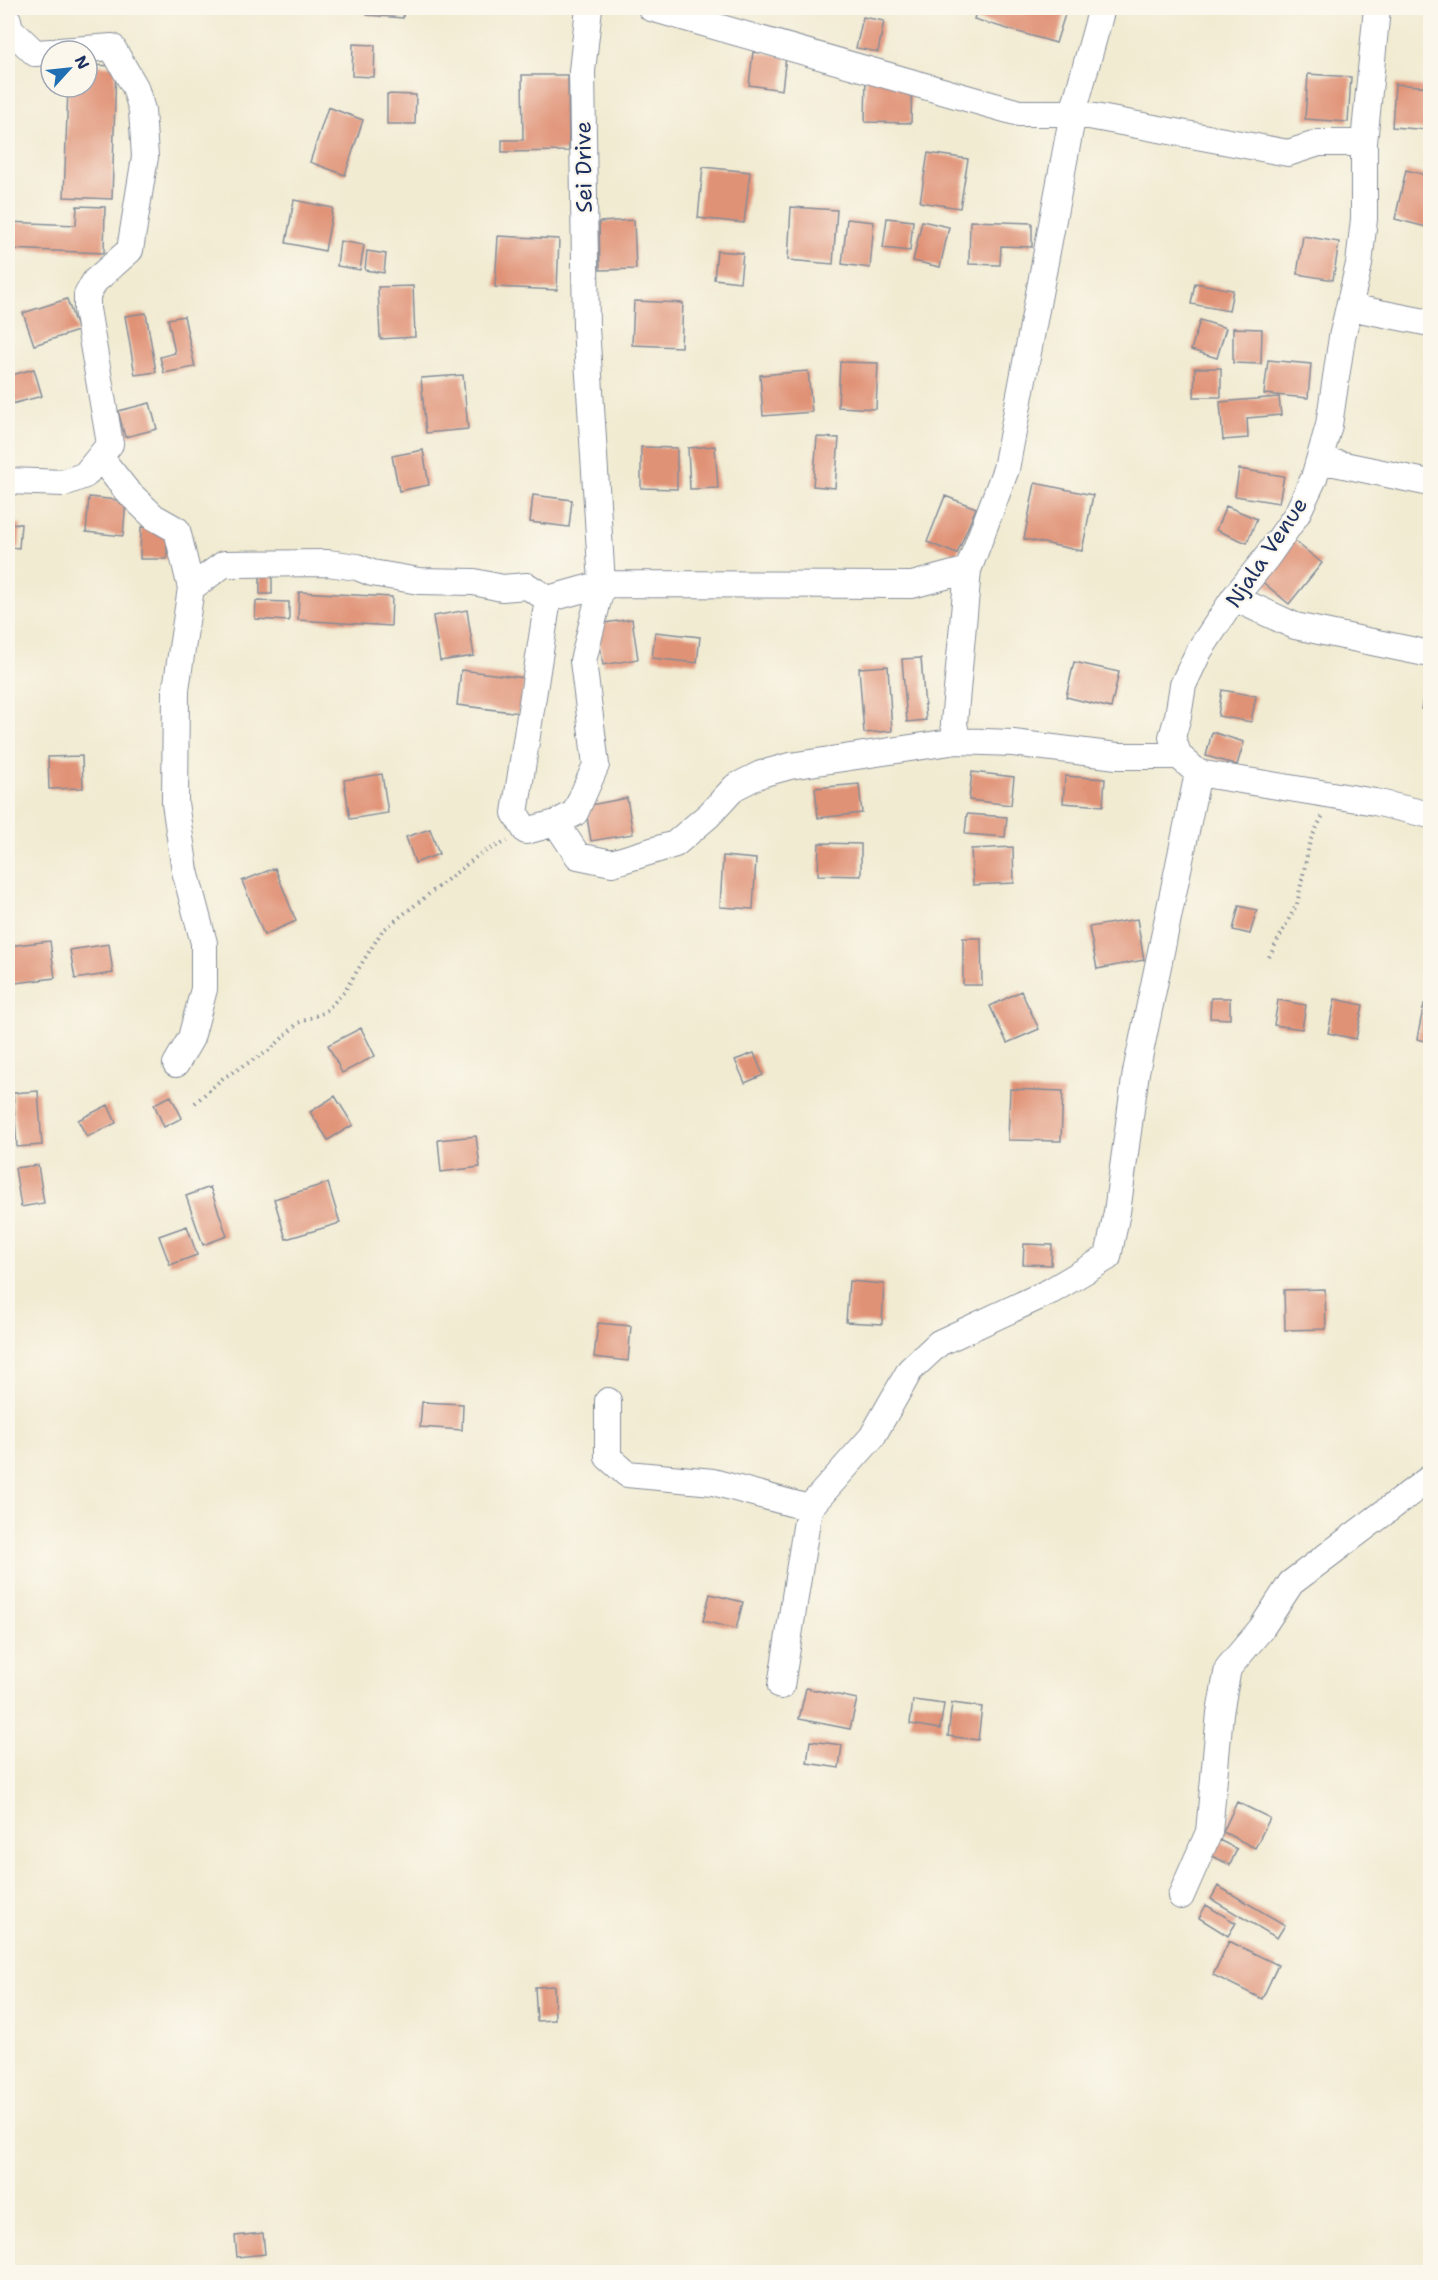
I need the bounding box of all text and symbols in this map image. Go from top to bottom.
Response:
north arrow [39,39,99,99]
text: N [70,52,94,73]
street label: Sei Drive [568,121,599,213]
street label: Njala Venue [1219,491,1314,613]

